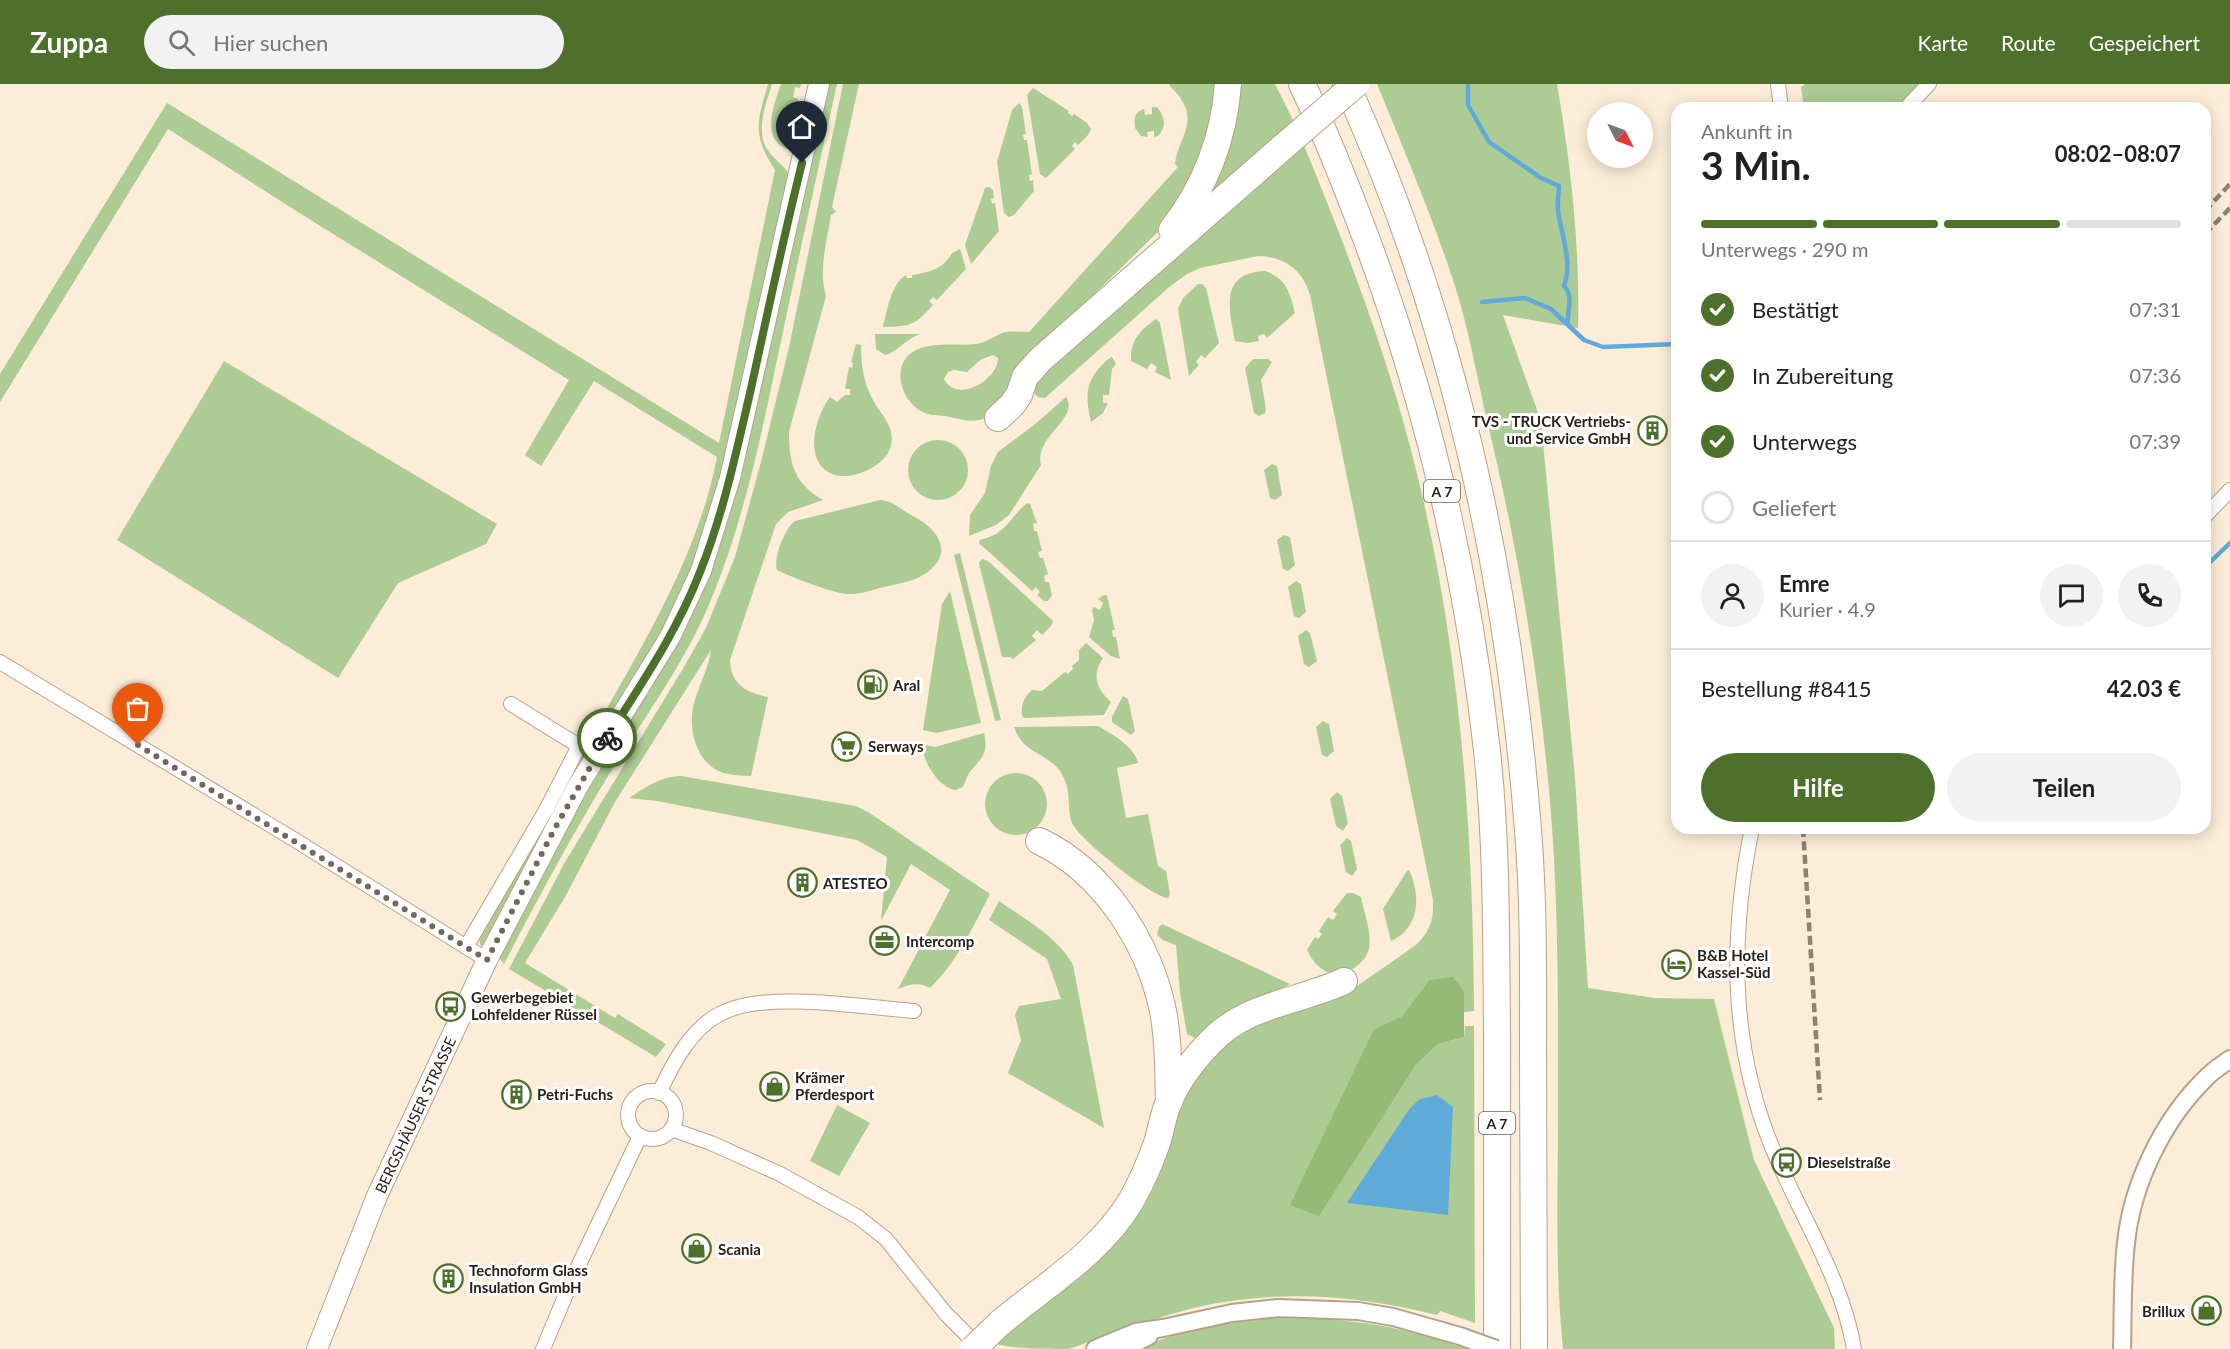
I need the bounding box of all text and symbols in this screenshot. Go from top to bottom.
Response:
search box [144,15,564,69]
text: Zuppa [30,25,108,59]
icon: search [165,26,198,59]
text: Hier suchen [213,29,328,56]
text: Karte [1918,30,1968,55]
text: Route [2001,30,2056,55]
text: Gespeichert [2089,30,2200,55]
pin [776,101,827,163]
north arrow [1587,102,1653,168]
map controls [1587,102,1653,168]
icon: home [785,110,818,143]
text: Ankunft in [1701,119,1793,143]
text: 08:02–08:07 [2055,140,2181,167]
text: 3 Min. [1701,142,1811,188]
text: Unterwegs · 290 m [1701,237,1868,261]
icon: check [1701,293,1734,326]
text: Bestätigt [1752,296,1839,323]
text: 07:31 [2130,297,2181,321]
icon: check [1701,359,1734,392]
text: In Zubereitung [1752,362,1893,389]
text: 07:36 [2130,363,2181,387]
place label: TVS - TRUCK Vertriebs- und Service GmbH [1472,412,1631,447]
building icon: TVS - TRUCK Vertriebs- und Service GmbH [1636,414,1668,446]
icon: check [1701,425,1734,458]
text: Unterwegs [1752,428,1857,455]
text: 07:39 [2130,429,2181,453]
road number: A 7 [1424,480,1460,502]
text: Geliefert [1752,494,1836,521]
button: person [1701,564,1764,627]
button: chat [2040,564,2103,627]
button: phone [2118,564,2181,627]
text: Emre [1779,570,1829,597]
text: Kurier · 4.9 [1779,597,1876,621]
fuel station icon: Aral [856,669,888,701]
text: Bestellung #8415 [1701,675,1871,702]
text: 42.03 € [2107,675,2181,702]
place label: Aral [892,676,920,694]
pin [112,683,163,745]
icon: bag [121,692,154,725]
courier [577,708,637,768]
icon: bike [591,722,624,755]
supermarket icon: Serways [831,730,863,762]
place label: Serways [868,737,924,755]
button: Hilfe [1701,753,1935,822]
button: Teilen [1947,753,2181,822]
building icon: ATESTEO [786,867,818,899]
place label: ATESTEO [822,874,888,892]
office icon: Intercomp [869,925,901,957]
place label: Intercomp [906,932,974,950]
place label: B&B Hotel Kassel-Süd [1697,946,1770,981]
hotel icon: B&B Hotel Kassel-Süd [1660,948,1692,980]
place label: Gewerbegebiet Lohfeldener Rüssel [471,988,597,1023]
bus stop icon: Gewerbegebiet Lohfeldener Rüssel [434,990,466,1022]
street label: BERGSHÄUSER STRASSE [371,1034,459,1196]
place label: Krämer Pferdesport [795,1068,875,1103]
shop icon: Krämer Pferdesport [758,1070,790,1102]
building icon: Petri-Fuchs [500,1078,532,1110]
place label: Petri-Fuchs [537,1085,614,1103]
road number: A 7 [1479,1112,1515,1134]
bus stop icon: Dieselstraße [1770,1146,1802,1178]
place label: Dieselstraße [1807,1153,1891,1171]
shop icon: Scania [681,1233,713,1265]
place label: Scania [718,1240,761,1258]
place label: Technoform Glass Insulation GmbH [469,1261,588,1296]
building icon: Technoform Glass Insulation GmbH [432,1263,464,1295]
shop icon: Brillux [2190,1295,2222,1327]
place label: Brillux [2142,1302,2185,1320]

